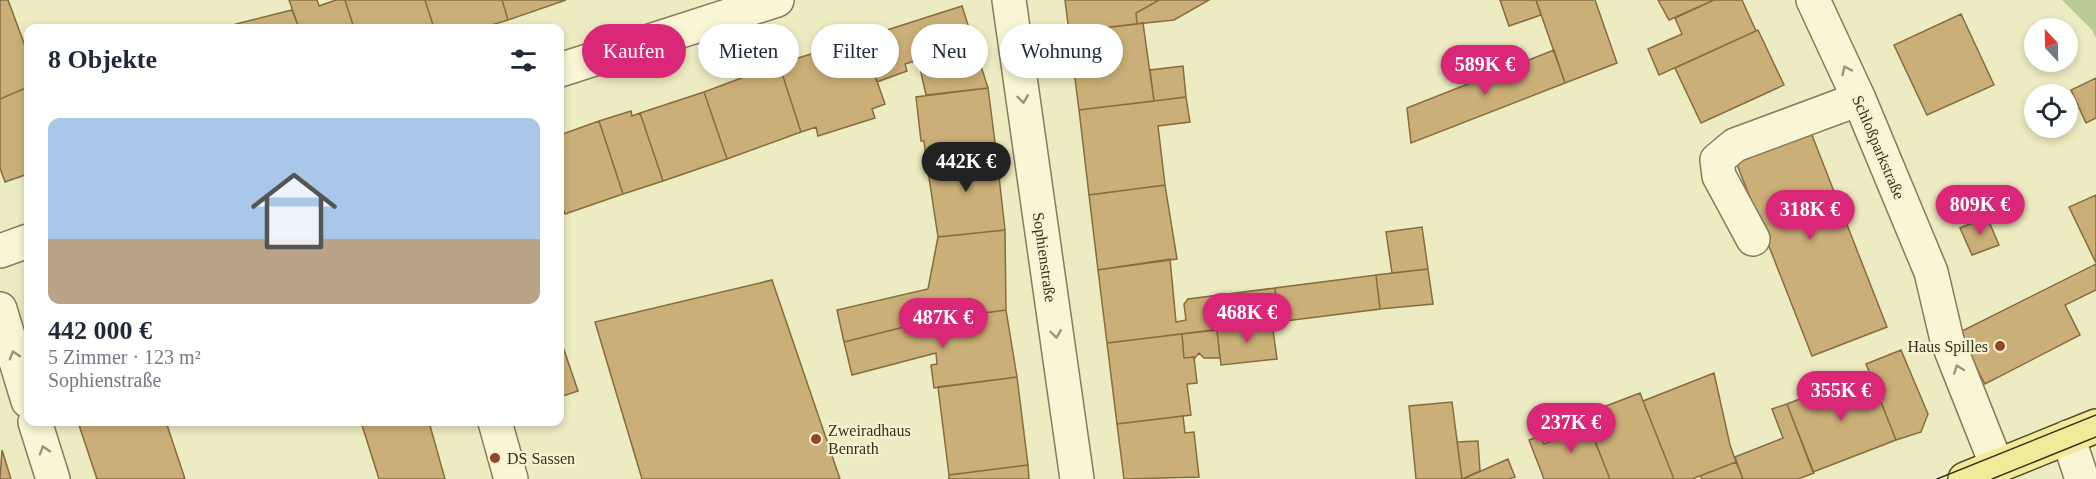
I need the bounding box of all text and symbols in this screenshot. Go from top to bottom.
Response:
north arrow [2024,18,2078,72]
map controls [2024,18,2078,138]
chip: Kaufen [582,24,686,78]
chip: Mieten [698,24,799,78]
chip: Filter [811,24,899,78]
chip: Neu [911,24,988,78]
chip: Wohnung [1000,24,1123,78]
icon: filters [507,44,540,77]
text: 8 Objekte [48,45,157,74]
pin: 589K € [1436,45,1534,96]
text: 589K € [1455,53,1515,75]
one-way arrow [1841,65,1853,76]
button: locate [2024,84,2078,138]
street label: Schloßparkstraße [1848,93,1908,202]
one-way arrow [1016,95,1028,104]
pin: 442K € [917,142,1015,193]
text: 442K € [936,150,996,172]
icon: home [240,157,348,265]
pin: 809K € [1931,185,2029,236]
pin: 318K € [1761,190,1859,241]
text: 809K € [1950,193,2010,215]
text: 318K € [1780,198,1840,220]
street label: Sophienstraße [1029,211,1059,303]
pin: 468K € [1198,293,1296,344]
pin: 487K € [894,298,992,349]
text: 468K € [1217,301,1277,323]
text: 487K € [913,306,973,328]
text: 442 000 € [48,316,152,345]
one-way arrow [1050,329,1062,339]
place label: Haus Spilles [1908,338,1988,356]
marker: Haus Spilles [1993,339,2007,353]
text: 5 Zimmer · 123 m² [48,346,201,368]
one-way arrow [9,350,21,361]
one-way arrow [1953,365,1965,376]
text: Sophienstraße [48,369,161,391]
pin: 355K € [1792,371,1890,422]
text: 355K € [1811,379,1871,401]
pin: 237K € [1522,403,1620,454]
text: 237K € [1541,411,1601,433]
place label: Zweiradhaus Benrath [828,422,911,457]
marker: Zweiradhaus Benrath [809,432,823,446]
one-way arrow [39,445,51,456]
place label: DS Sassen [507,450,575,467]
marker: DS Sassen [488,451,502,465]

